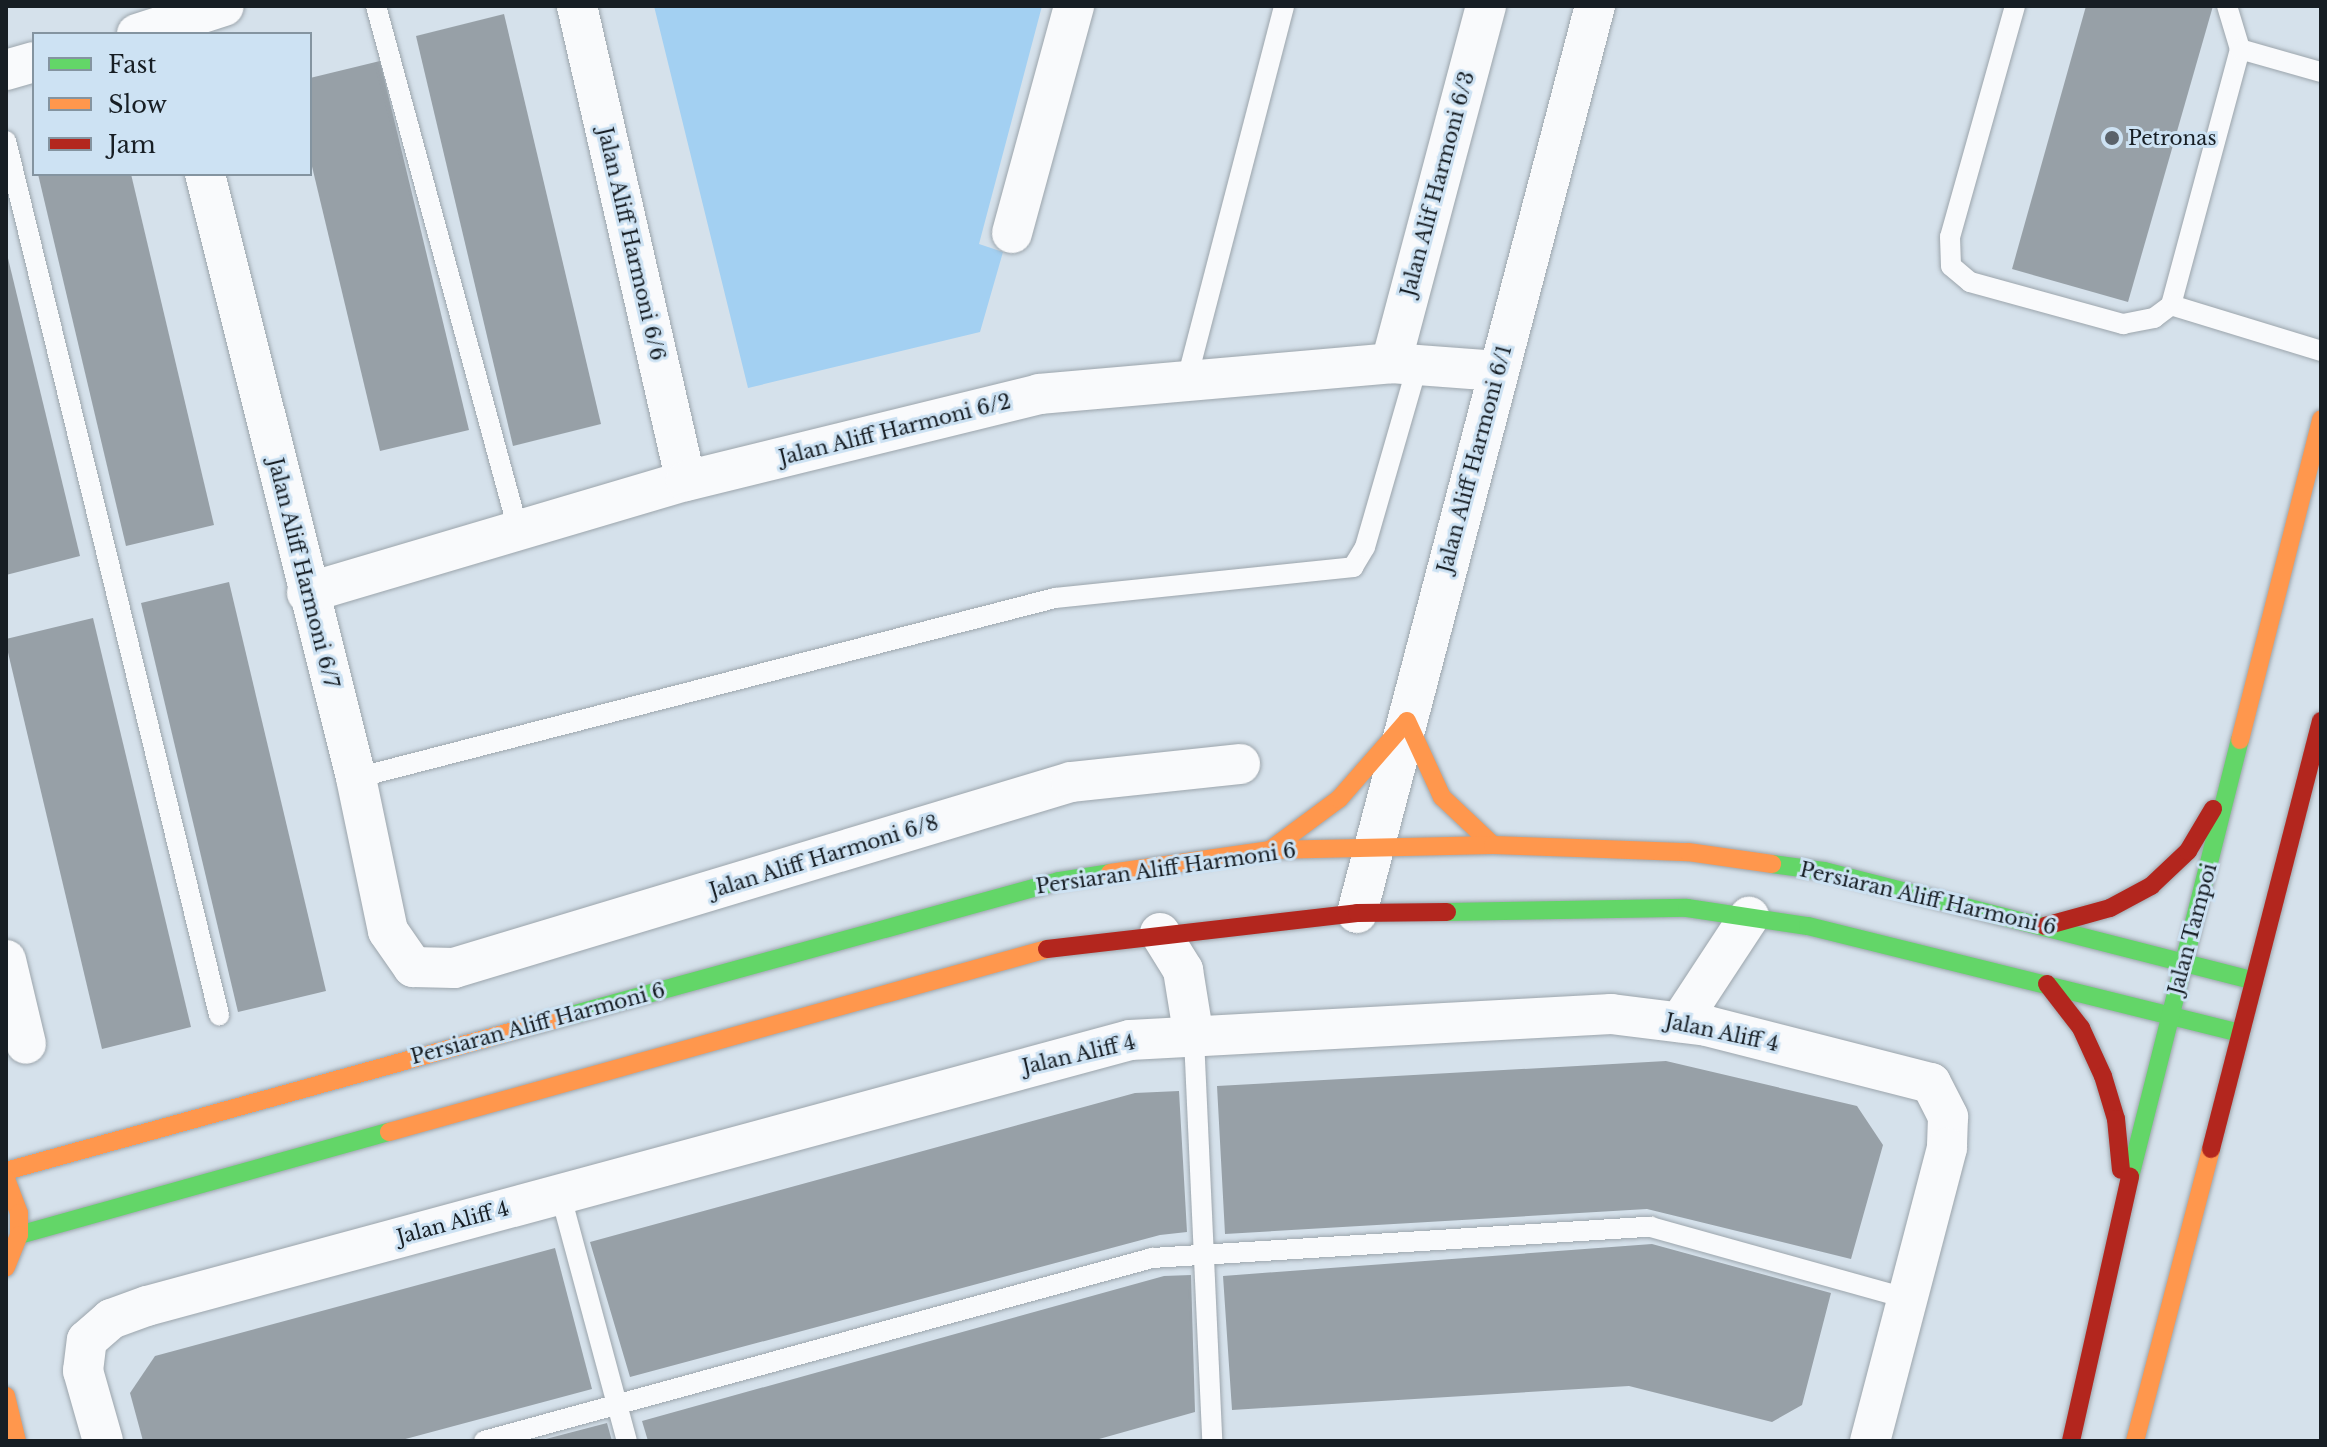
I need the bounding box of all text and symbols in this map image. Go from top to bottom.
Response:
legend [32,32,312,176]
text: Fast [108,50,156,79]
street label: Jalan Alif Harmoni 6/3 [1396,69,1480,299]
text: Slow [108,90,167,119]
street label: Jalan Aliff Harmoni 6/6 [592,125,670,363]
place label: Petronas [2128,126,2216,150]
marker: Petronas [2103,129,2121,147]
text: Jam [108,130,156,159]
street label: Jalan Aliff Harmoni 6/1 [1433,342,1517,576]
street label: Jalan Aliff Harmoni 6/2 [776,389,1014,471]
street label: Jalan Aliff Harmoni 6/7 [263,455,343,691]
street label: Jalan Aliff Harmoni 6/8 [706,811,942,903]
street label: Persiaran Aliff Harmoni 6 [1034,839,1298,899]
street label: Persiaran Aliff Harmoni 6 [1797,858,2059,940]
street label: Jalan Tampoi [2164,861,2222,997]
street label: Persiaran Aliff Harmoni 6 [408,978,668,1070]
street label: Jalan Aliff 4 [1663,1009,1781,1057]
street label: Jalan Aliff 4 [1020,1030,1138,1080]
street label: Jalan Aliff 4 [394,1196,512,1250]

